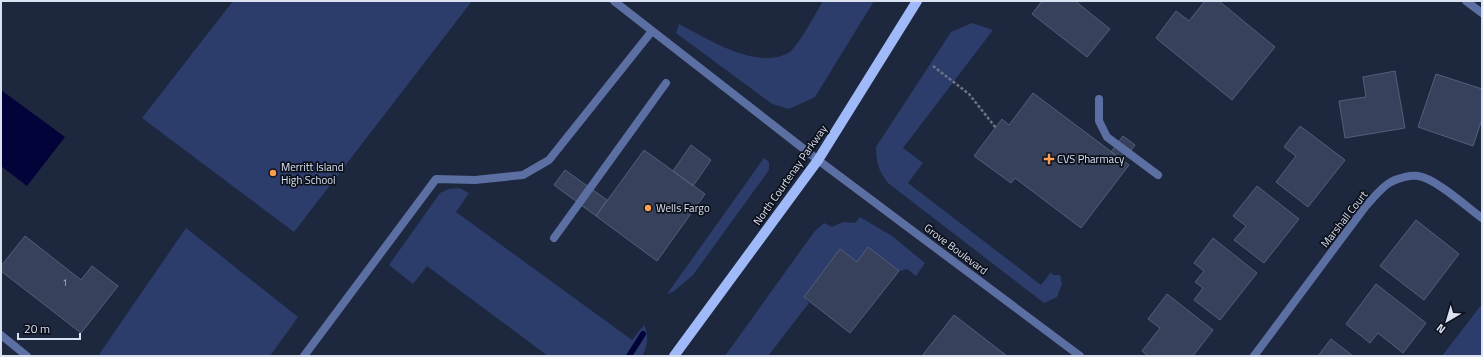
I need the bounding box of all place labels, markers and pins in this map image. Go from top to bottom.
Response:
place label: CVS Pharmacy [1057,151,1125,167]
marker: CVS Pharmacy [1044,154,1054,164]
place label: Merritt Island High School [281,159,344,188]
marker: Merritt Island High School [268,168,278,178]
place label: Wells Fargo [656,200,710,216]
marker: Wells Fargo [643,203,653,213]

